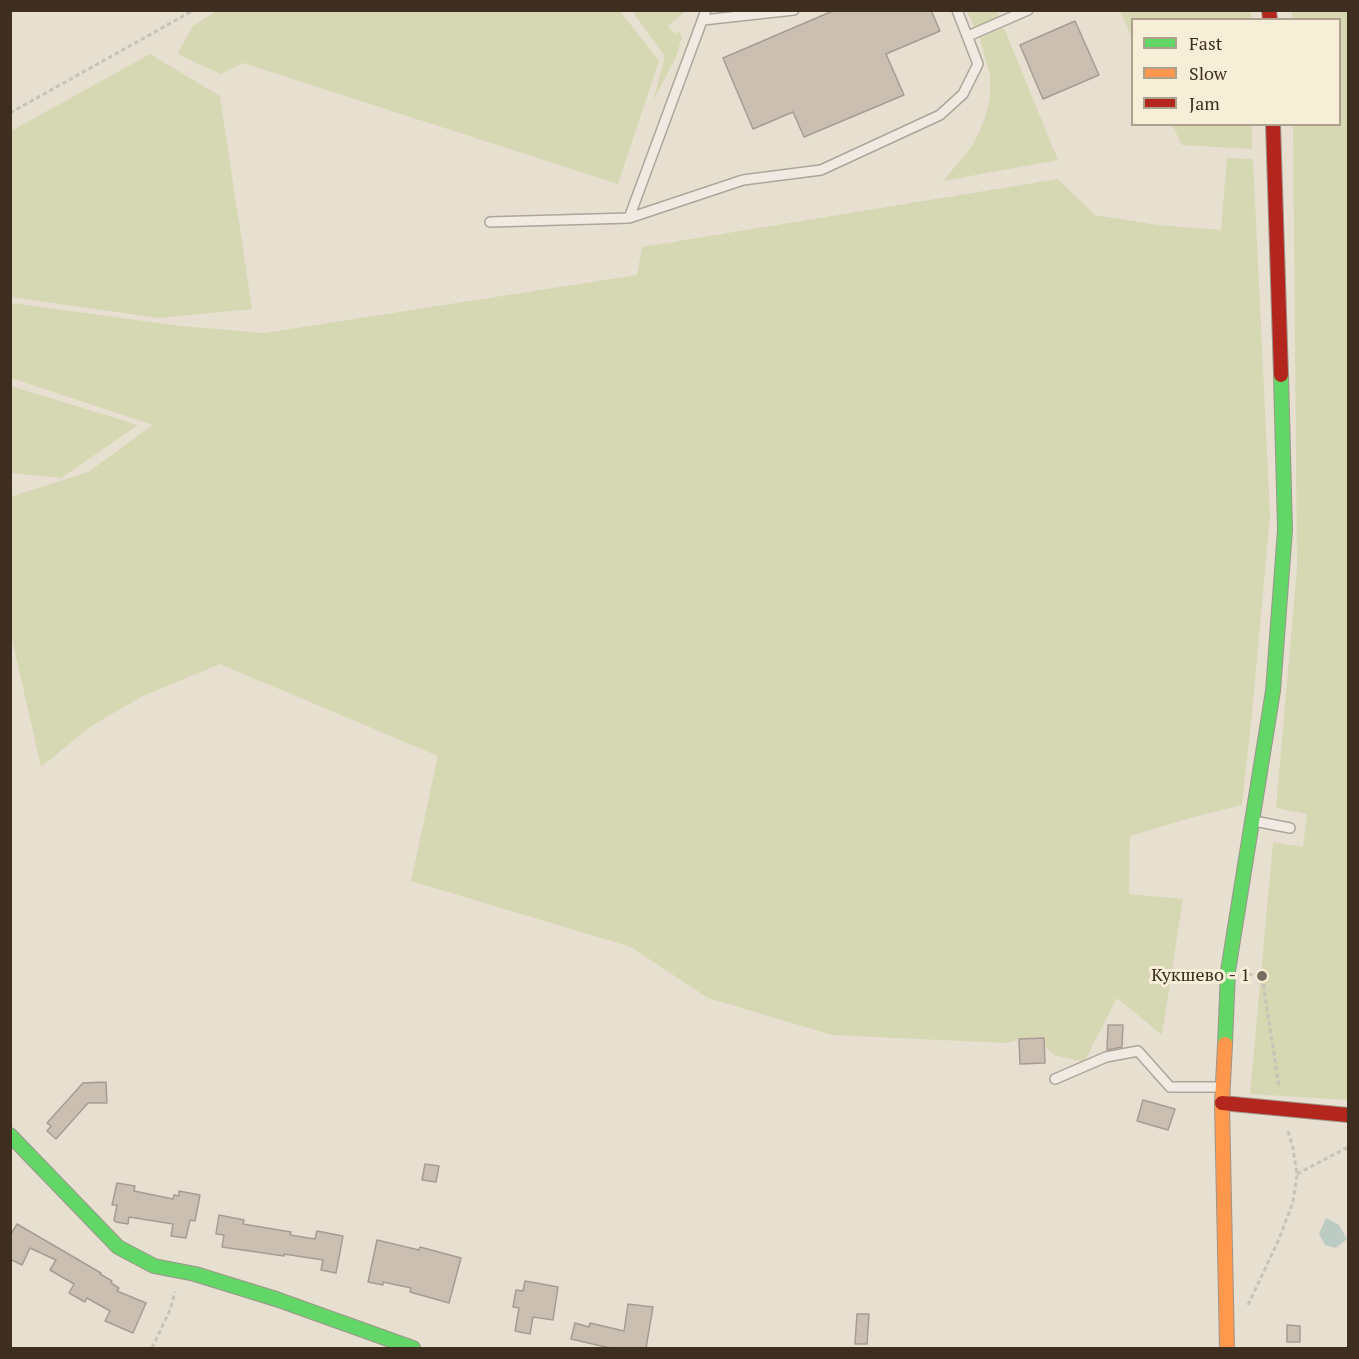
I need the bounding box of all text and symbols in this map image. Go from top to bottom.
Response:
legend [1131,18,1341,126]
text: Fast [1189,31,1222,55]
text: Slow [1189,61,1227,85]
text: Jam [1189,91,1220,115]
place label: Кукшево - 1 [1151,965,1250,987]
marker: Кукшево - 1 [1255,969,1269,983]

